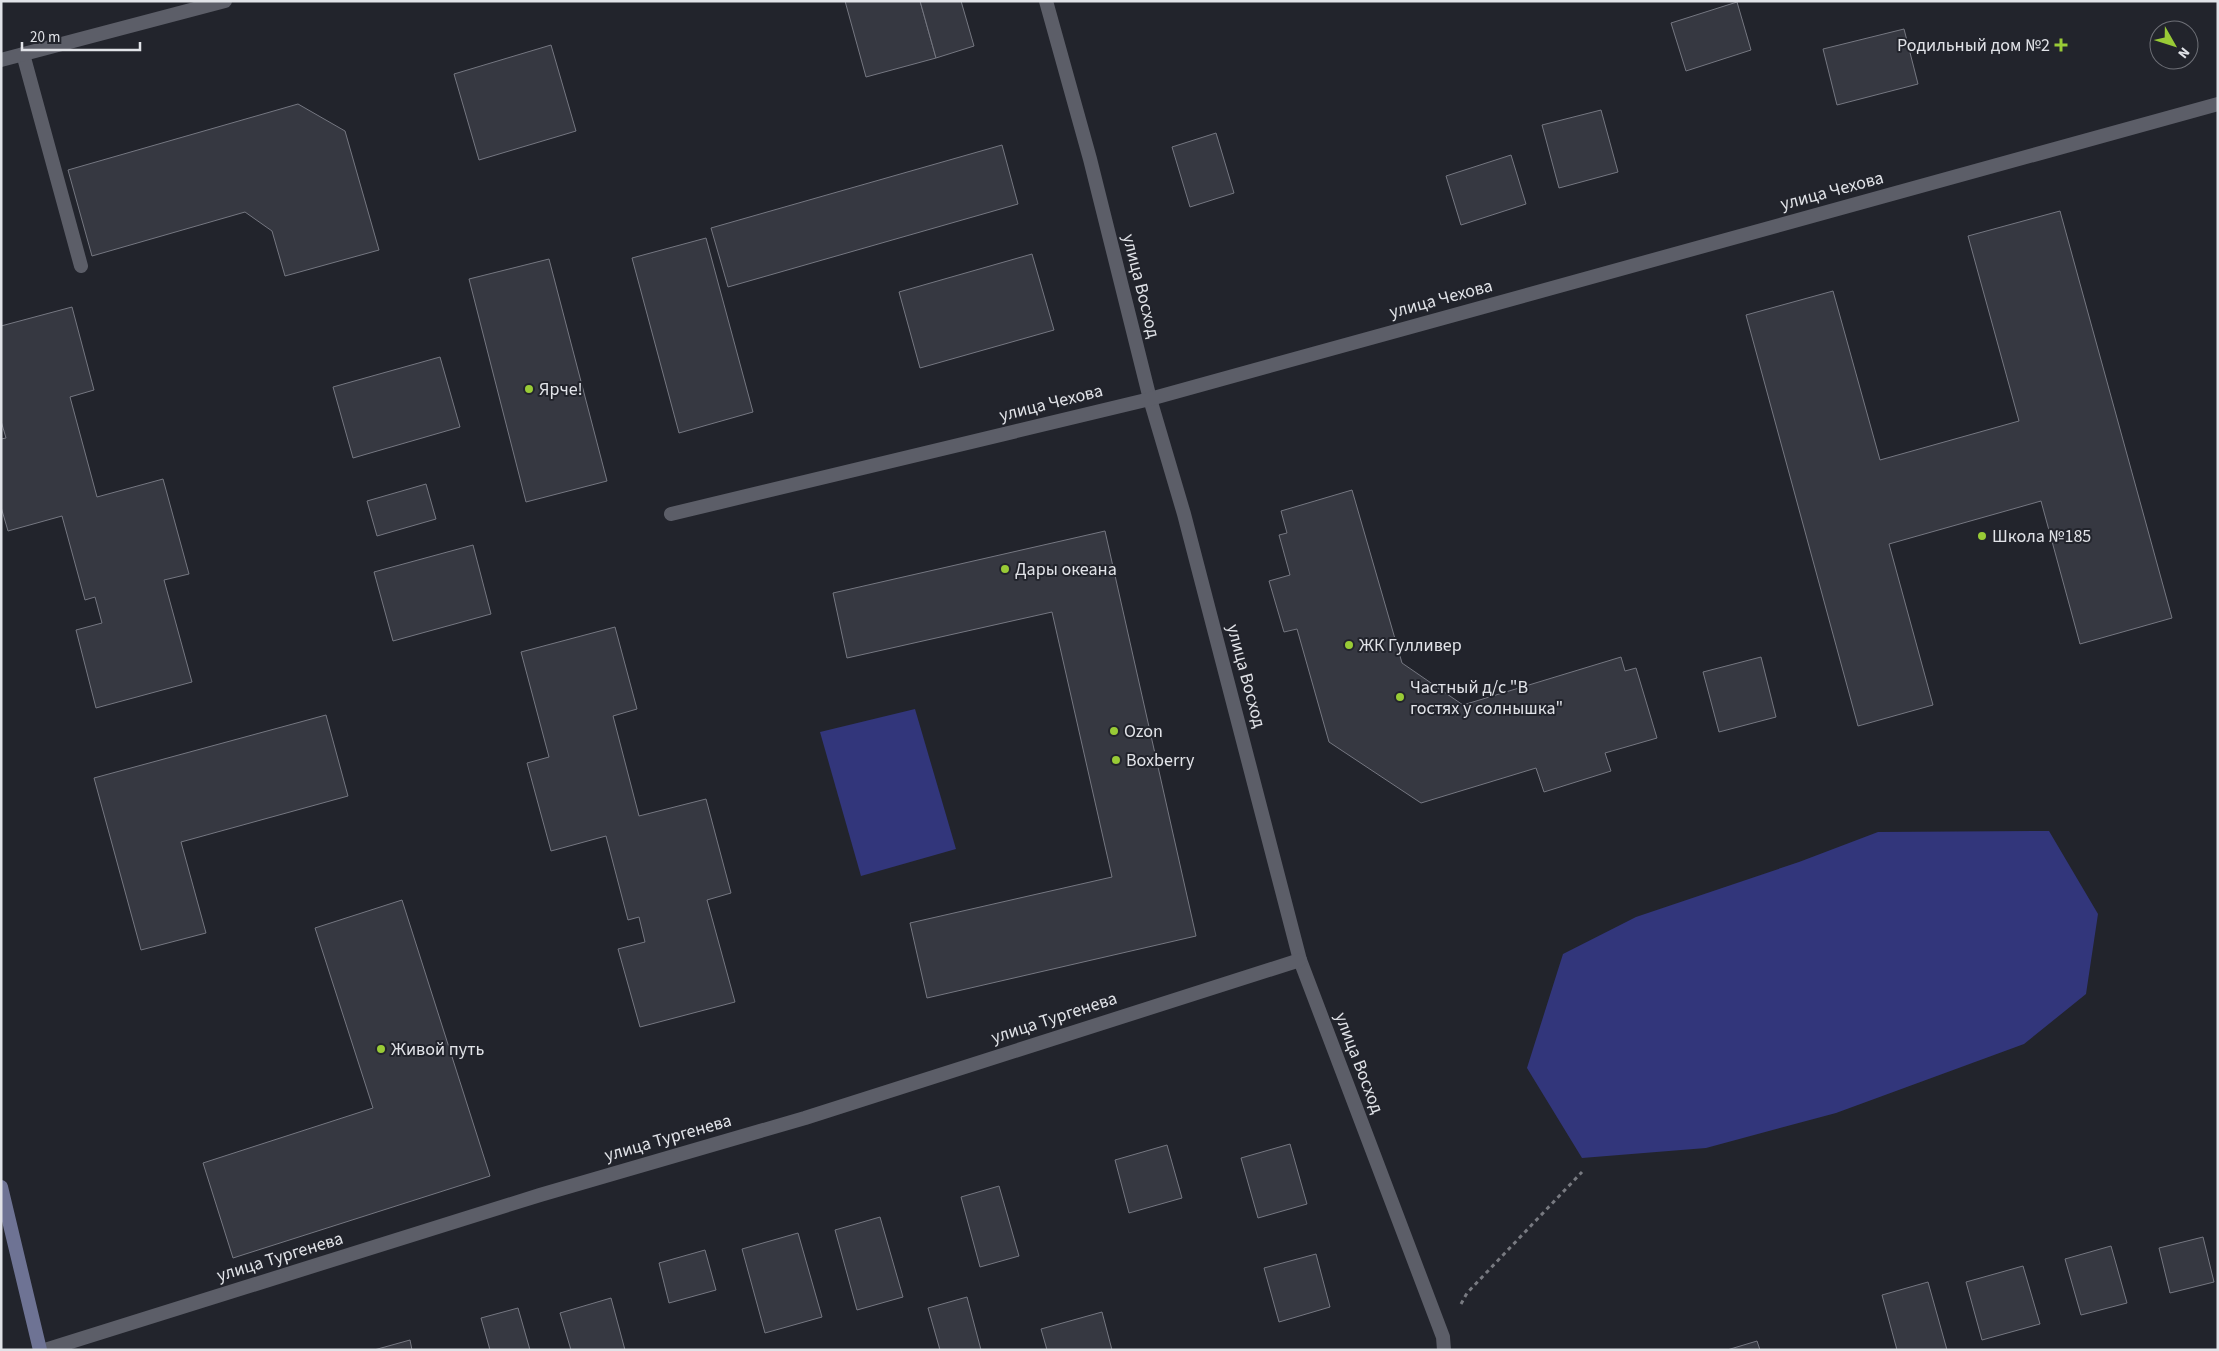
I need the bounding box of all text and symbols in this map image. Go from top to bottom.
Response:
scale bar [22,20,140,52]
north arrow [2149,20,2199,70]
text: 20 m [30,27,60,48]
place label: Родильный дом №2 [1897,33,2050,58]
marker: Родильный дом №2 [2054,38,2068,52]
text: N [2173,43,2194,62]
street label: улица Чехова [1778,165,1886,217]
street label: улица Восход [1116,231,1166,341]
street label: улица Чехова [1387,273,1495,325]
place label: Ярче! [539,377,583,402]
street label: улица Чехова [997,378,1105,428]
marker: Ярче! [523,383,535,395]
place label: Школа №185 [1992,524,2091,549]
marker: Школа №185 [1976,530,1988,542]
place label: Дары океана [1015,557,1117,582]
marker: Дары океана [999,563,1011,575]
street label: улица Восход [1220,621,1272,731]
place label: ЖК Гулливер [1359,633,1462,658]
marker: ЖК Гулливер [1343,639,1355,651]
place label: Частный д/c "В гостях у солнышка" [1410,675,1563,721]
marker: Частный д/c "В гостях у солнышка" [1394,691,1406,703]
place label: Ozon [1124,719,1163,744]
marker: Ozon [1108,725,1120,737]
place label: Boxberry [1126,748,1195,773]
marker: Boxberry [1110,754,1122,766]
street label: улица Тургенева [988,986,1120,1050]
street label: улица Восход [1328,1009,1390,1118]
place label: Живой путь [391,1037,484,1062]
marker: Живой путь [375,1043,387,1055]
street label: улица Тургенева [602,1108,734,1168]
street label: улица Тургенева [214,1226,346,1288]

